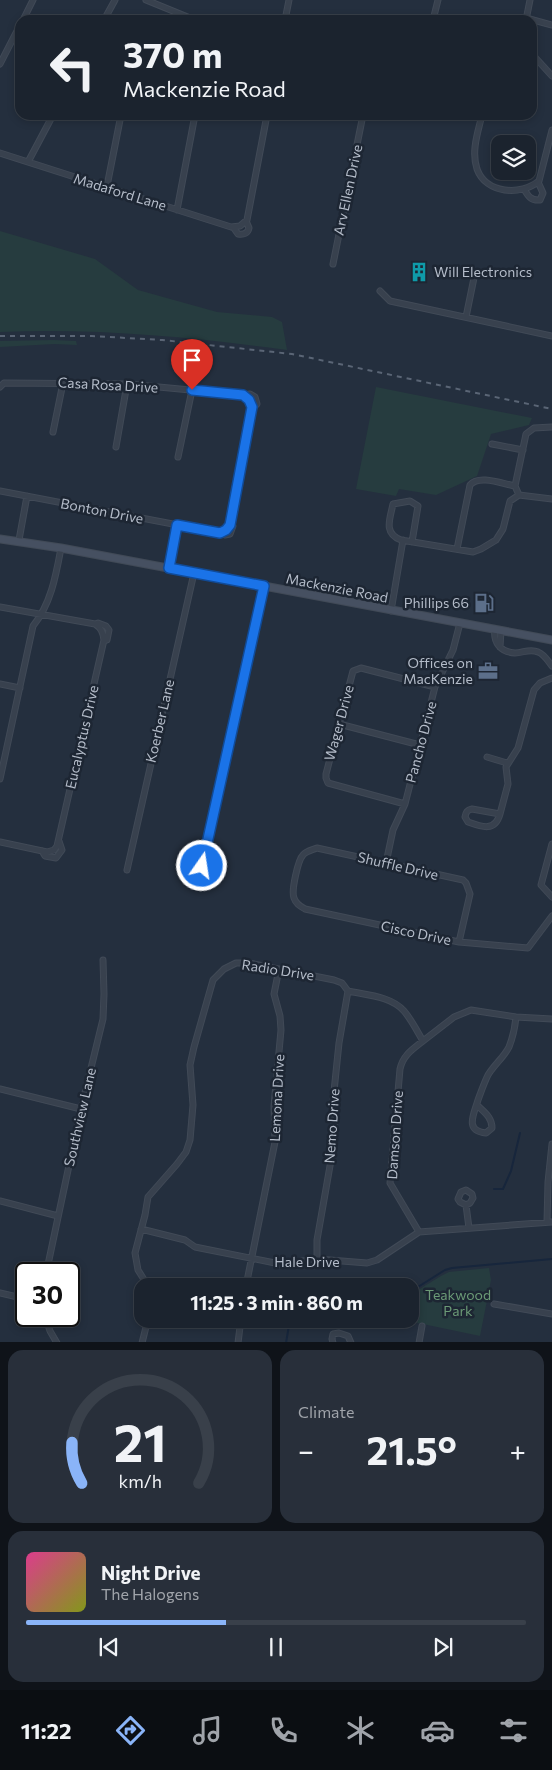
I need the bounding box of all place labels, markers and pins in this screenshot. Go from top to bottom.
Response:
building icon: Will Electronics [408,261,430,283]
place label: Will Electronics [434,263,532,280]
pin [171,339,213,390]
fuel station icon: Phillips 66 [473,592,495,614]
place label: Phillips 66 [404,594,469,611]
place label: Offices on MacKenzie [403,654,473,687]
office icon: Offices on MacKenzie [477,660,499,682]

